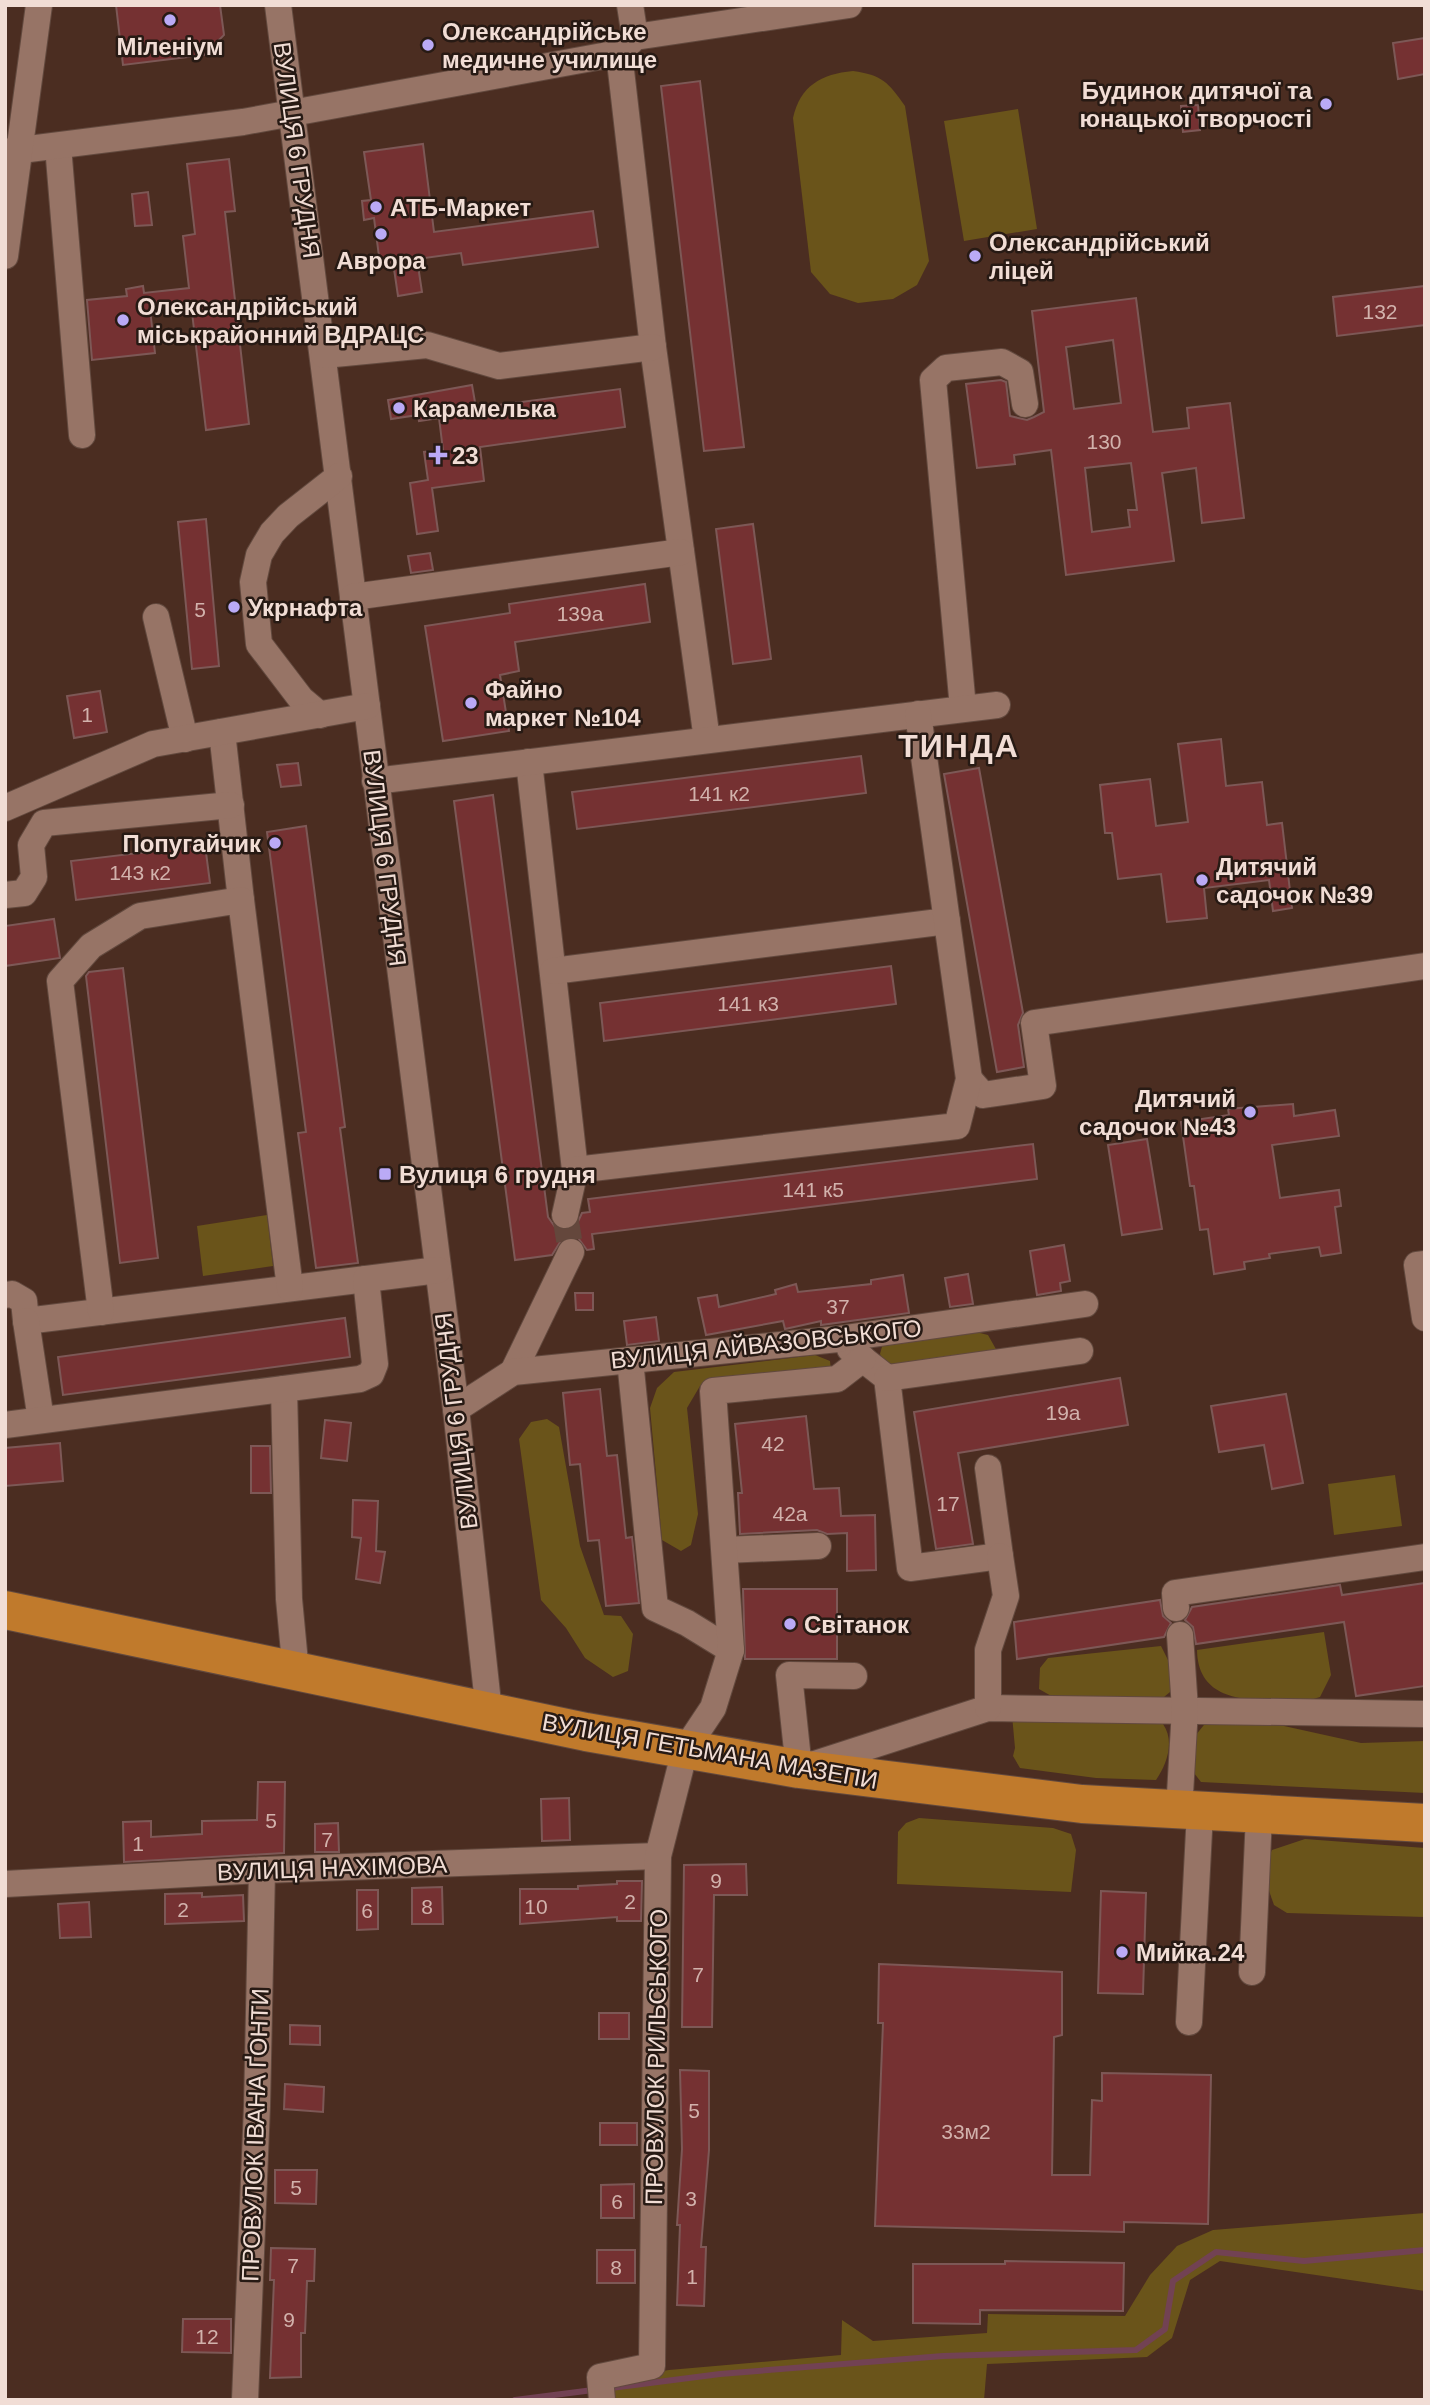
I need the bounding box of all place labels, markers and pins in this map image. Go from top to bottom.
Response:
marker: Міленіум [162,12,178,28]
place label: Олександрійське медичне училище [442,18,657,73]
place label: Міленіум [117,33,223,60]
marker: Олександрійське медичне училище [420,37,436,53]
place label: Будинок дитячої та юнацької творчості [1079,77,1313,132]
marker: Будинок дитячої та юнацької творчості [1318,96,1334,112]
place label: АТБ-Маркет [390,194,531,221]
marker: АТБ-Маркет [368,199,384,215]
marker: Аврора [373,226,389,242]
place label: Олександрійський ліцей [989,229,1210,284]
place label: Аврора [336,247,426,274]
marker: Олександрійський ліцей [967,248,983,264]
place label: Олександрійський міськрайонний ВДРАЦС [137,293,424,348]
marker: Олександрійський міськрайонний ВДРАЦС [115,312,131,328]
place label: Карамелька [413,395,556,422]
marker: Карамелька [391,400,407,416]
place label: 23 [452,442,479,469]
marker: 23 [430,447,446,463]
place label: Укрнафта [248,594,363,621]
marker: Укрнафта [226,599,242,615]
place label: Файно маркет №104 [485,676,641,731]
marker: Файно маркет №104 [463,695,479,711]
place label: Попугайчик [122,830,262,857]
marker: Попугайчик [267,835,283,851]
place label: Дитячий садочок №39 [1216,853,1373,908]
marker: Дитячий садочок №39 [1194,872,1210,888]
place label: Дитячий садочок №43 [1079,1085,1236,1140]
marker: Дитячий садочок №43 [1242,1104,1258,1120]
place label: Вулиця 6 грудня [399,1161,596,1188]
marker: Вулиця 6 грудня [377,1166,393,1182]
place label: Світанок [804,1611,910,1638]
marker: Світанок [782,1616,798,1632]
place label: Мийка.24 [1136,1939,1245,1966]
marker: Мийка.24 [1114,1944,1130,1960]

